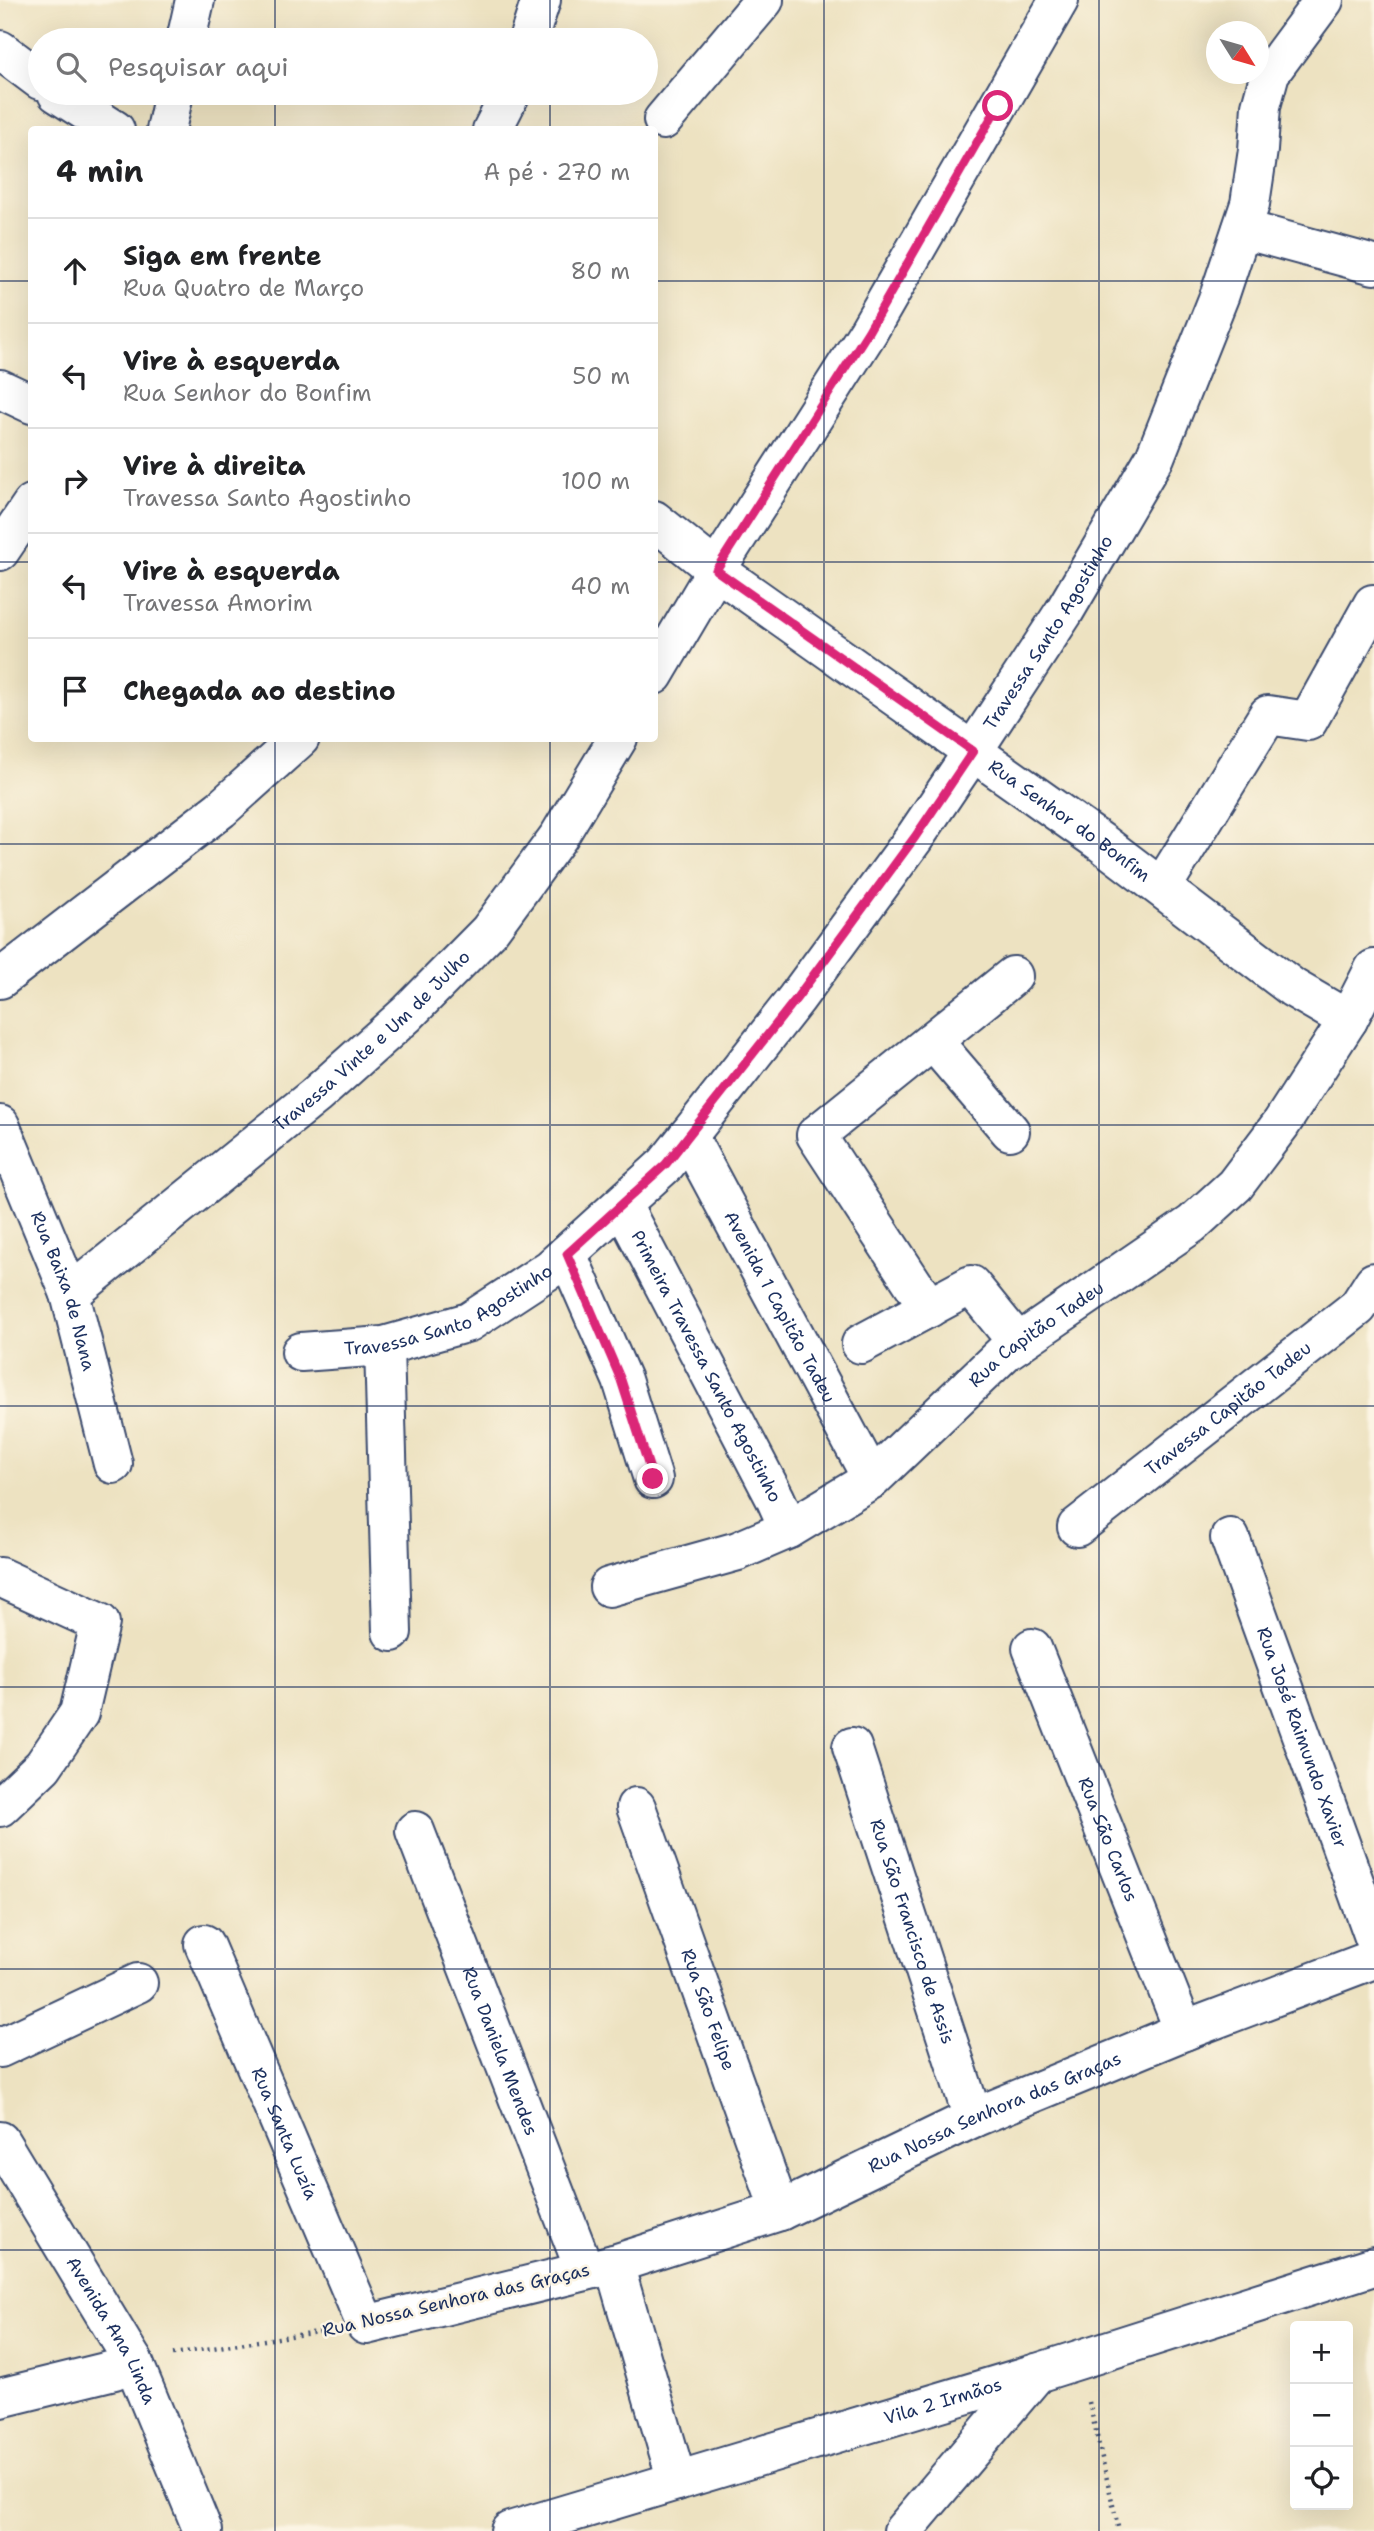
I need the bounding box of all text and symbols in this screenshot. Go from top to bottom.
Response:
north arrow [1206,21,1269,84]
search box [28,28,658,105]
icon: search [52,48,90,86]
text: Pesquisar aqui [108,49,289,84]
route start [982,90,1013,121]
text: 4 min [56,151,143,192]
text: A pé · 270 m [484,157,630,187]
text: Siga em frente [123,238,322,273]
icon: ahead [56,252,94,290]
text: 80 m [571,256,630,286]
text: Rua Quatro de Março [123,273,364,303]
text: Vire à esquerda [123,343,340,378]
icon: left [56,357,94,395]
text: 50 m [572,361,630,391]
text: Rua Senhor do Bonfim [123,378,372,408]
text: Vire à direita [123,448,305,483]
icon: right [56,462,94,500]
text: 100 m [561,466,630,496]
text: Travessa Santo Agostinho [123,483,411,513]
street label: Travessa Santo Agostinho [978,531,1118,735]
text: Vire à esquerda [123,553,340,588]
icon: left [56,567,94,605]
text: 40 m [570,571,630,601]
text: Travessa Amorim [123,588,313,618]
icon: arrive [56,672,94,710]
text: Chegada ao destino [123,673,396,708]
street label: Rua Senhor do Bonfim [983,754,1155,888]
street label: Travessa Vinte e Um de Julho [268,945,475,1137]
street label: Avenida 1 Capitão Tadeu [718,1207,841,1407]
street label: Rua Baixa de Nana [25,1208,101,1373]
street label: Primeira Travessa Santo Agostinho [625,1226,787,1506]
street label: Travessa Santo Agostinho [343,1259,557,1361]
street label: Rua Capitão Tadeu [963,1276,1109,1392]
street label: Travessa Capitão Tadeu [1140,1336,1316,1481]
route end [637,1463,668,1494]
street label: Rua José Raimundo Xavier [1251,1624,1353,1851]
street label: Rua São Carlos [1072,1774,1144,1905]
street label: Rua São Francisco de Assis [864,1816,960,2047]
street label: Rua São Felipe [675,1945,741,2074]
street label: Rua Daniela Mendes [457,1963,544,2139]
street label: Rua Nossa Senhora das Graças [864,2046,1125,2179]
street label: Rua Santa Luzía [246,2064,323,2203]
street label: Avenida Ana Linda [61,2252,162,2408]
street label: Rua Nossa Senhora das Graças [320,2258,592,2342]
map controls [1290,2321,1353,2510]
button: + [1290,2321,1353,2384]
street label: Vila 2 Irmãos [881,2372,1005,2430]
button: − [1290,2384,1353,2447]
button: locate [1290,2447,1353,2510]

